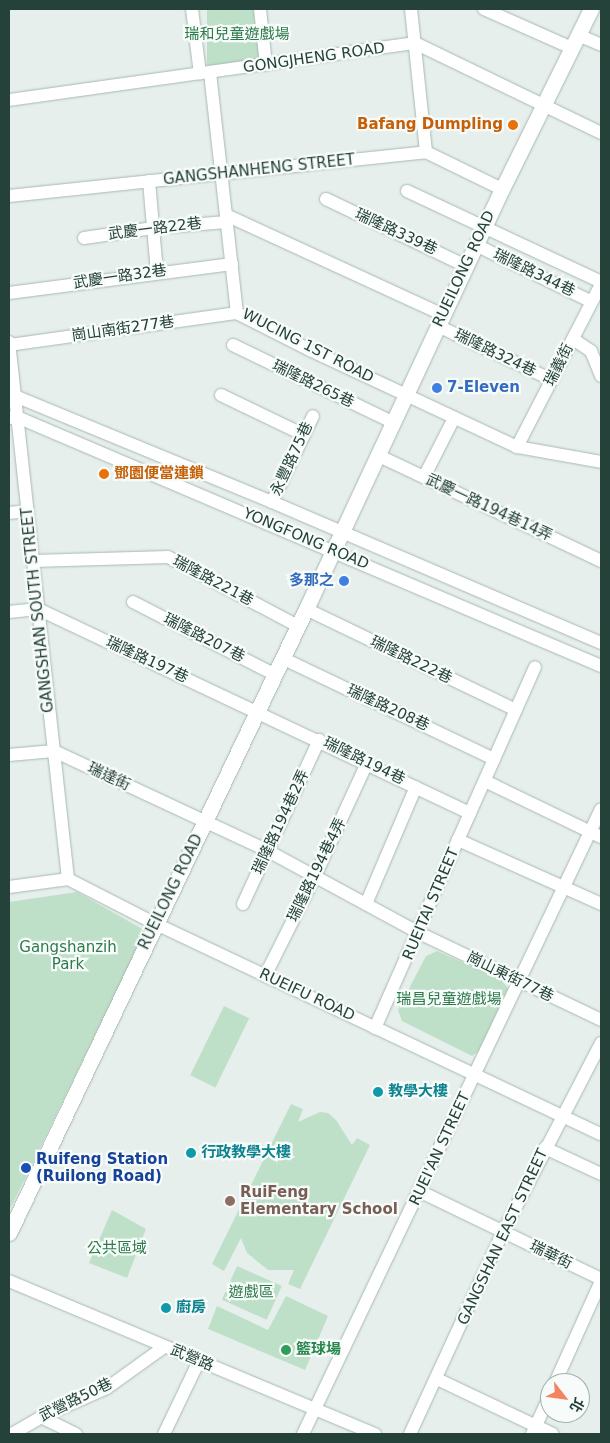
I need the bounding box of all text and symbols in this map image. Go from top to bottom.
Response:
park label: 瑞和兒童遊戲場 [185,26,289,44]
street label: GONGJHENG ROAD [242,39,386,77]
place label: Bafang Dumpling [357,116,503,134]
marker: Bafang Dumpling [507,119,519,131]
street label: GANGSHANHENG STREET [162,151,356,189]
street label: 瑞隆路339巷 [352,205,440,259]
street label: RUEILONG ROAD [429,208,499,330]
street label: 武慶一路22巷 [107,214,203,244]
street label: 瑞隆路344巷 [490,245,578,301]
street label: 武慶一路32巷 [72,262,168,292]
street label: WUCING 1ST ROAD [239,305,377,387]
street label: 崗山南街277巷 [70,313,176,345]
street label: 瑞隆路324巷 [451,325,539,381]
street label: 瑞義街 [541,341,577,389]
street label: 瑞隆路265巷 [269,356,357,412]
place label: 7-Eleven [447,379,520,397]
marker: 7-Eleven [431,382,443,394]
street label: 永豐路75巷 [267,419,317,499]
place label: 鄧園便當連鎖 [114,465,204,483]
marker: 鄧園便當連鎖 [98,468,110,480]
street label: 武慶一路194巷14弄 [423,471,555,545]
street label: YONGFONG ROAD [240,504,372,574]
street label: GANGSHAN SOUTH STREET [18,506,58,714]
street label: 瑞隆路221巷 [170,552,256,610]
place label: 多那之 [289,572,334,590]
marker: 多那之 [338,575,350,587]
street label: 瑞隆路207巷 [160,610,248,666]
street label: 瑞隆路222巷 [367,632,455,688]
street label: 瑞隆路197巷 [103,633,191,687]
street label: 瑞隆路208巷 [344,681,432,735]
street label: 瑞隆路194巷 [320,733,408,789]
street label: 瑞達街 [85,759,133,795]
street label: 瑞隆路194巷2弄 [249,767,313,877]
street label: 瑞隆路194巷4弄 [284,815,350,925]
street label: RUEILONG ROAD [135,831,207,953]
street label: RUEITAI STREET [399,845,463,963]
park label: Gangshanzih Park [19,938,117,973]
street label: 崗山東街77巷 [464,948,556,1006]
street label: RUEIFU ROAD [256,965,358,1025]
park label: 瑞昌兒童遊戲場 [397,991,501,1009]
place label: 教學大樓 [388,1083,448,1101]
marker: 教學大樓 [372,1086,384,1098]
street label: RUEI'AN STREET [406,1090,474,1208]
place label: 行政教學大樓 [201,1144,291,1162]
street label: GANGSHAN EAST STREET [454,1146,552,1328]
marker: 行政教學大樓 [185,1147,197,1159]
place label: Ruifeng Station (Ruilong Road) [36,1150,168,1185]
marker: Ruifeng Station (Ruilong Road) [20,1162,32,1174]
place label: RuiFeng Elementary School [240,1183,398,1218]
marker: RuiFeng Elementary School [224,1195,236,1207]
street label: 瑞華街 [527,1237,575,1273]
park label: 公共區域 [87,1240,147,1258]
park label: 遊戲區 [229,1284,273,1302]
place label: 廚房 [176,1299,206,1317]
marker: 廚房 [160,1302,172,1314]
street label: 武營路 [168,1341,216,1375]
place label: 籃球場 [296,1341,341,1359]
marker: 籃球場 [280,1344,292,1356]
north arrow [540,1373,590,1423]
street label: 武營路50巷 [37,1375,115,1425]
text: 北 [567,1395,588,1415]

